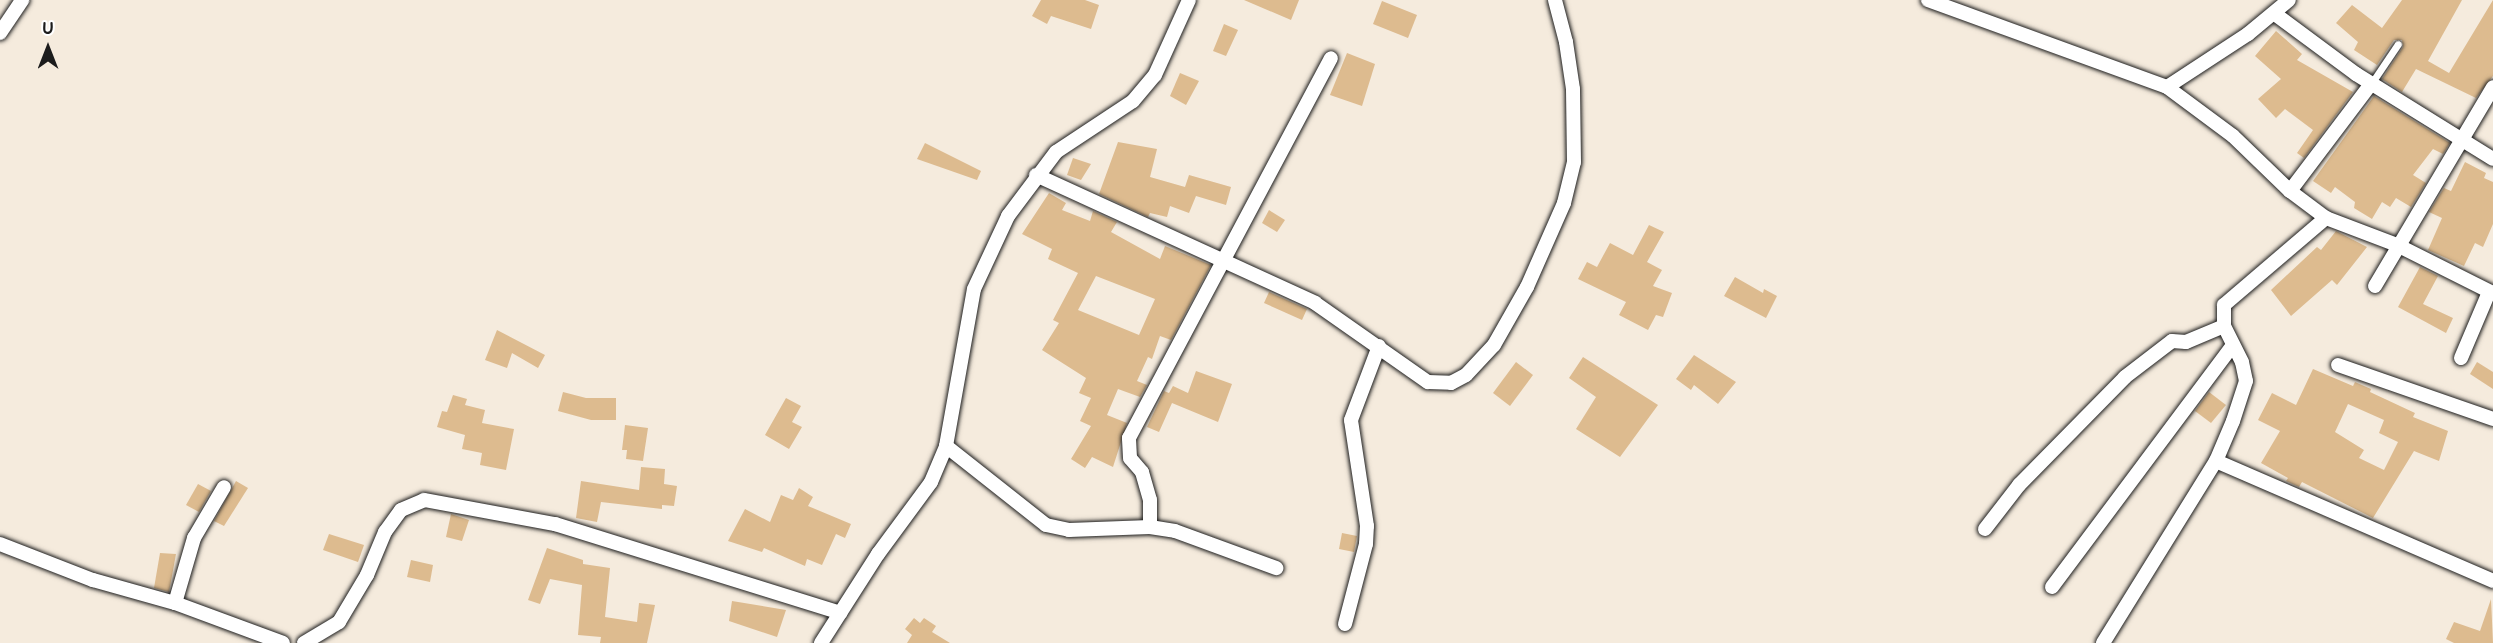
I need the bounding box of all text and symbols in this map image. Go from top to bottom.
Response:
north arrow [18,18,78,78]
text: U [42,20,54,39]

